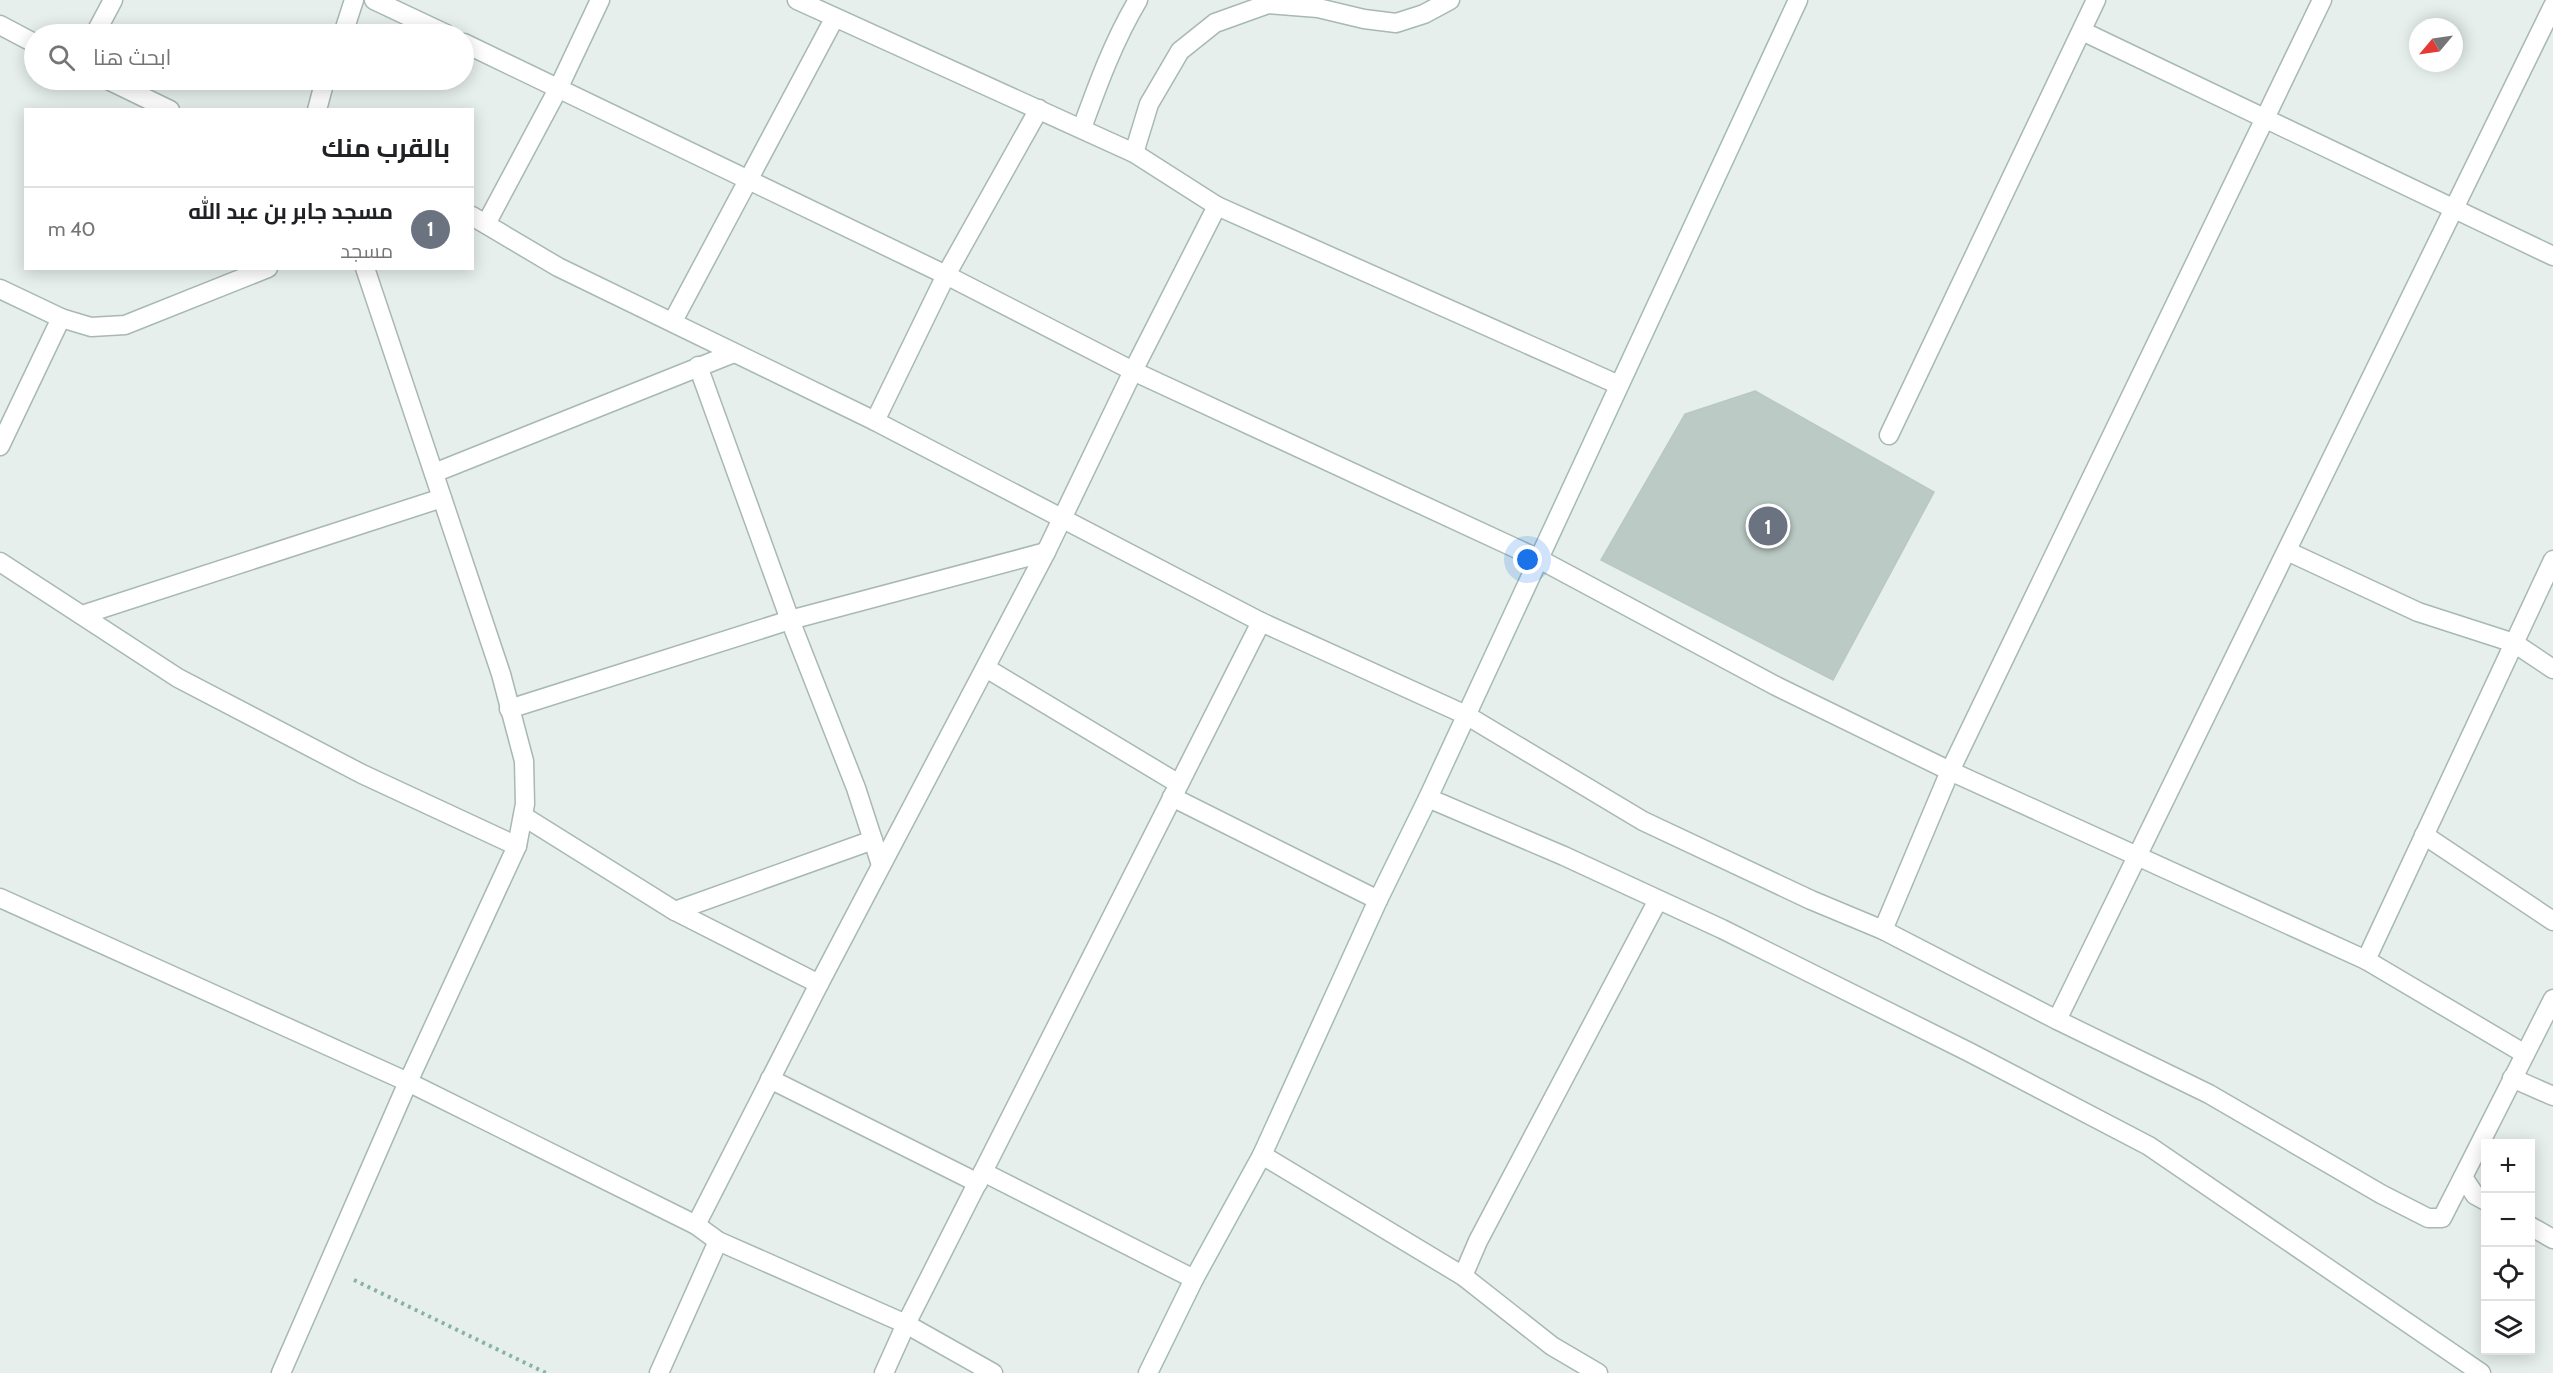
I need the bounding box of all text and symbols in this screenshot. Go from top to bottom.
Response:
north arrow [2409,18,2463,72]
search box [24,24,474,90]
icon: search [45,41,78,74]
text: ابحث هنا [93,44,171,71]
text: بالقرب منك [322,132,450,164]
text: مسجد جابر بن عبد الله [188,198,393,225]
text: 40 m [48,217,96,241]
text: 1 [427,217,434,241]
text: مسجد [340,239,393,263]
pin: 1 [1748,504,1788,548]
your location [1513,545,1542,574]
map controls [2481,1139,2535,1355]
button: + [2481,1139,2535,1193]
button: − [2481,1193,2535,1247]
button: locate [2481,1247,2535,1301]
button: layers [2481,1301,2535,1355]

